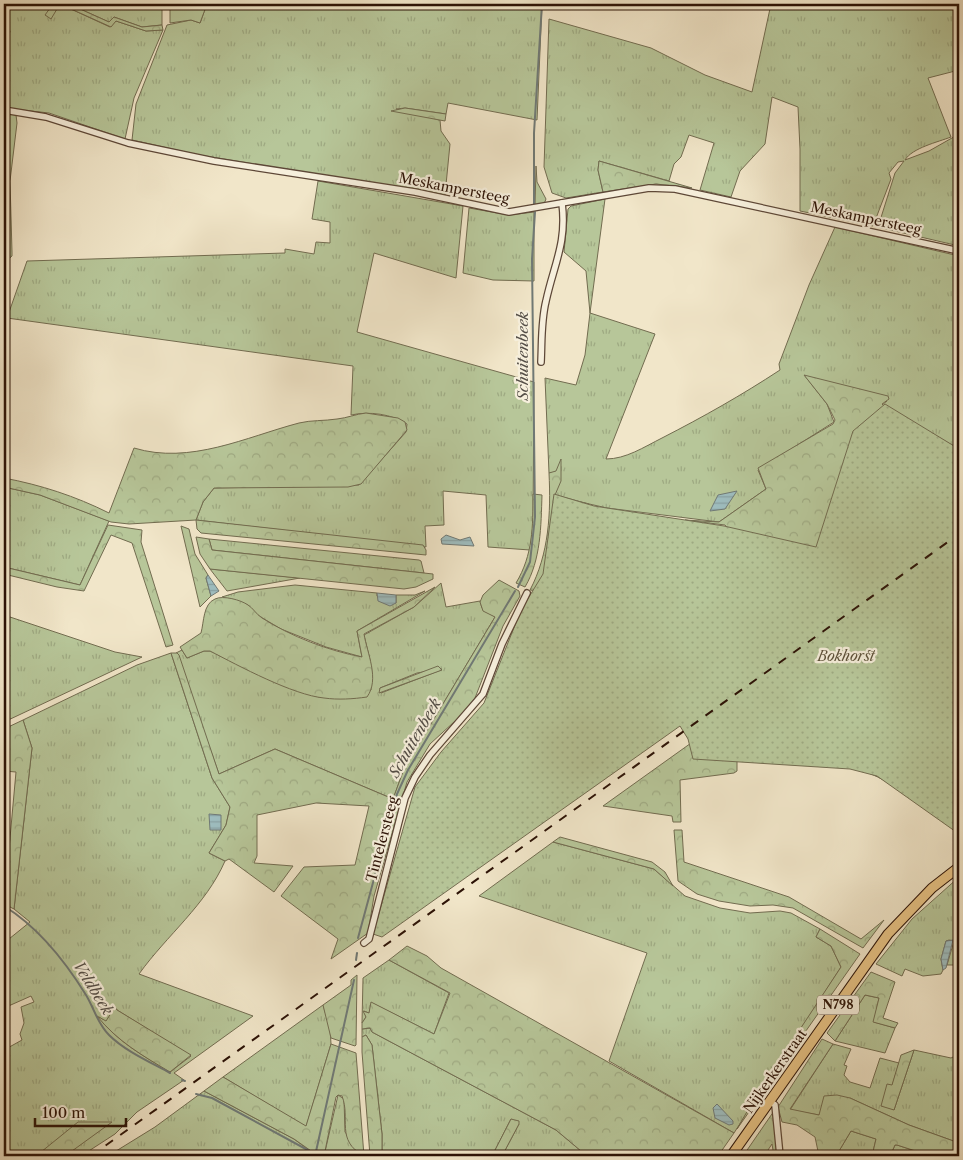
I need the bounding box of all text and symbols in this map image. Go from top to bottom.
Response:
street label: Meskampersteeg [397,168,511,208]
street label: Meskampersteeg [809,198,923,239]
water label: Schuitenbeek [513,311,532,401]
park label: Bokhorst [816,647,876,665]
water label: Schuitenbeek [384,694,445,782]
street label: Tintelersteeg [362,794,402,884]
water label: Veldbeek [69,957,117,1018]
road number: N798 [817,996,859,1014]
street label: Nijkerkerstraat [739,1025,811,1117]
scale bar [35,1095,126,1127]
text: 100 m [42,1103,85,1122]

